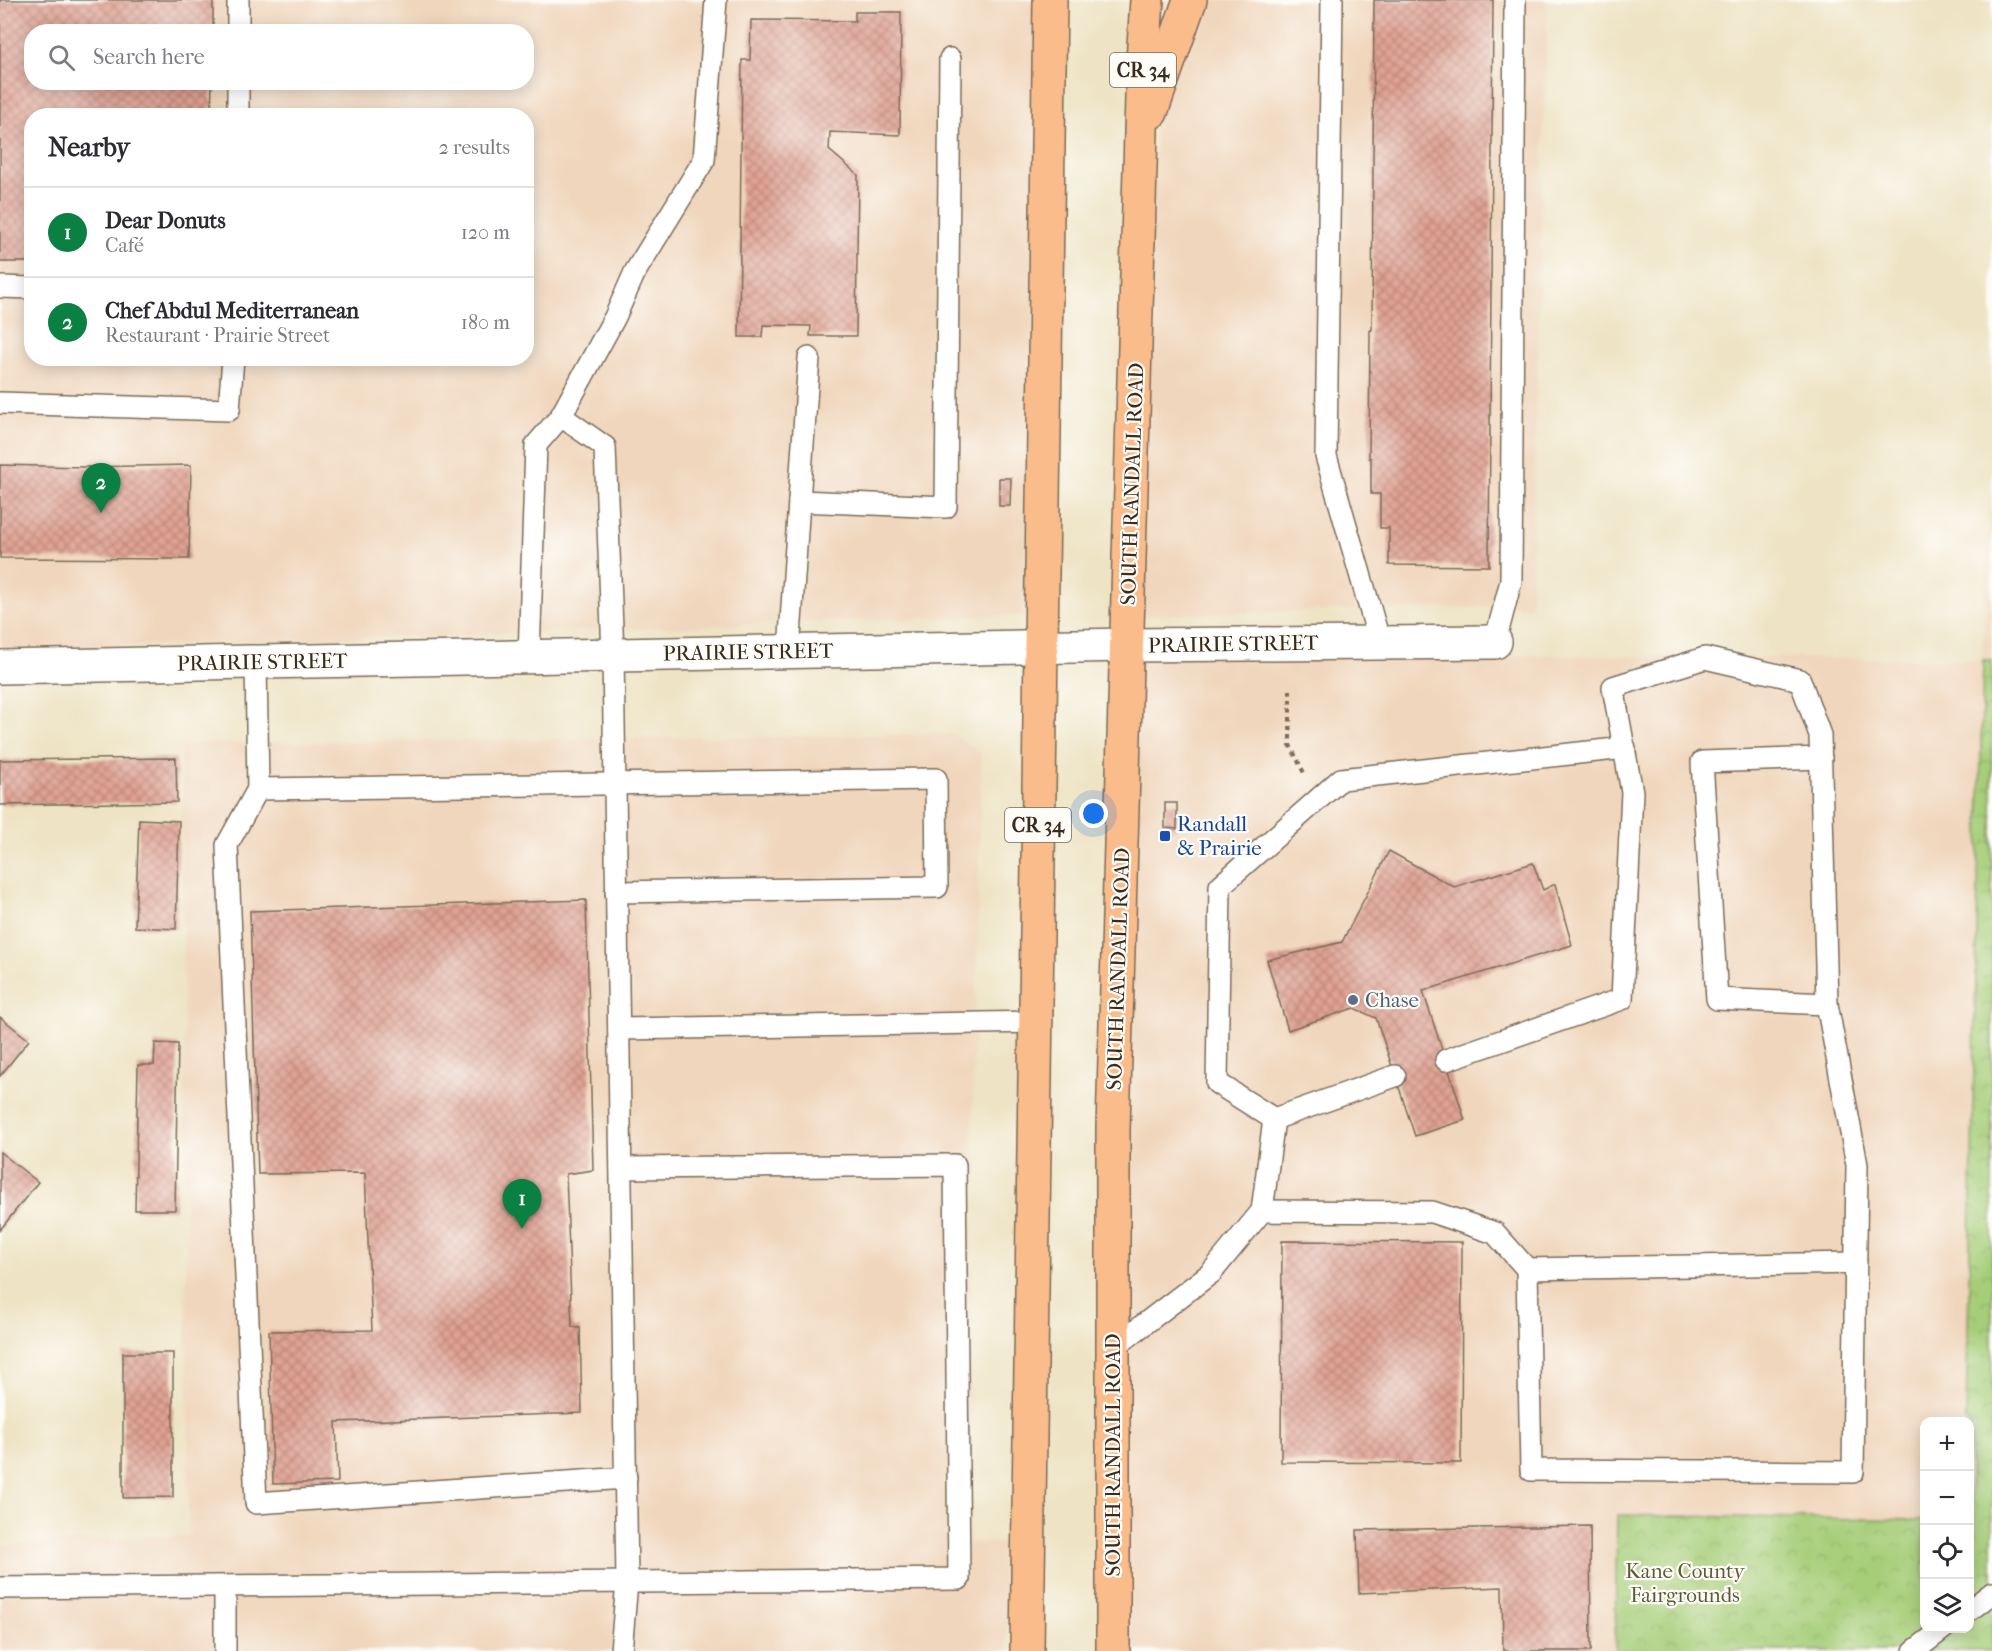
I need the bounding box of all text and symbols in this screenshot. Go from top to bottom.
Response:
search box [24,24,534,90]
icon: search [45,41,78,74]
text: Search here [93,44,205,70]
road number: CR 34 [1110,53,1176,87]
text: Nearby [48,132,130,163]
text: 2 results [439,136,510,159]
text: Dear Donuts [105,208,226,234]
text: 1 [64,221,71,244]
text: 120 m [461,221,510,244]
text: Café [105,234,144,257]
text: Chef Abdul Mediterranean [105,298,359,324]
text: 2 [62,311,73,334]
text: 180 m [461,311,510,334]
text: Restaurant · Prairie Street [105,324,330,347]
street label: SOUTH RANDALL ROAD [1116,362,1148,606]
pin: 2 [82,464,120,513]
street label: PRAIRIE STREET [1148,630,1319,657]
street label: PRAIRIE STREET [663,638,834,665]
street label: PRAIRIE STREET [177,648,348,675]
your location [1079,799,1108,828]
road number: CR 34 [1005,808,1071,842]
place label: Randall & Prairie [1177,812,1262,860]
marker: Randall & Prairie [1158,829,1172,843]
street label: SOUTH RANDALL ROAD [1102,847,1134,1091]
place label: Chase [1365,988,1419,1012]
marker: Chase [1346,993,1360,1007]
pin: 1 [502,1180,542,1229]
street label: SOUTH RANDALL ROAD [1101,1334,1125,1576]
map controls [1920,1417,1974,1633]
button: + [1920,1417,1974,1471]
button: − [1920,1471,1974,1525]
button: locate [1920,1525,1974,1579]
park label: Kane County Fairgrounds [1625,1559,1746,1607]
button: layers [1920,1579,1974,1633]

